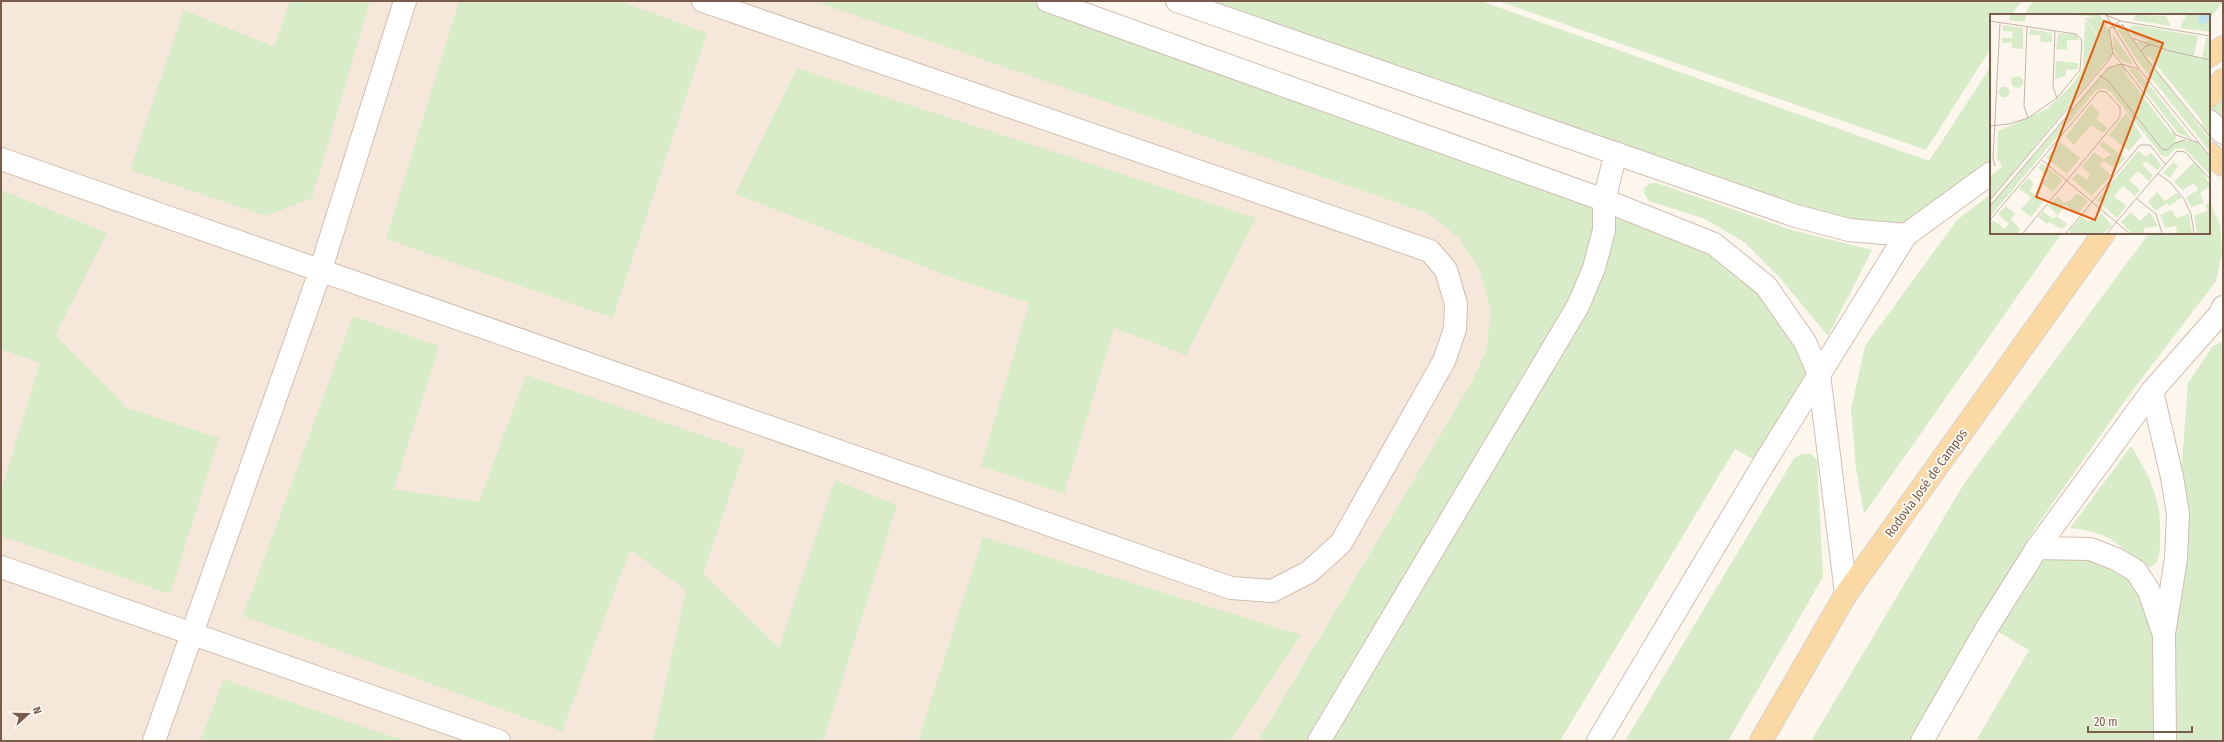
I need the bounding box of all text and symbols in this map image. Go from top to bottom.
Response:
inset map [1990,14,2210,234]
street label: Rodovia José de Campos [1882,426,1971,540]
north arrow [8,694,48,734]
text: N [30,705,44,716]
scale bar [2088,708,2192,734]
text: 20 m [2094,715,2118,729]

